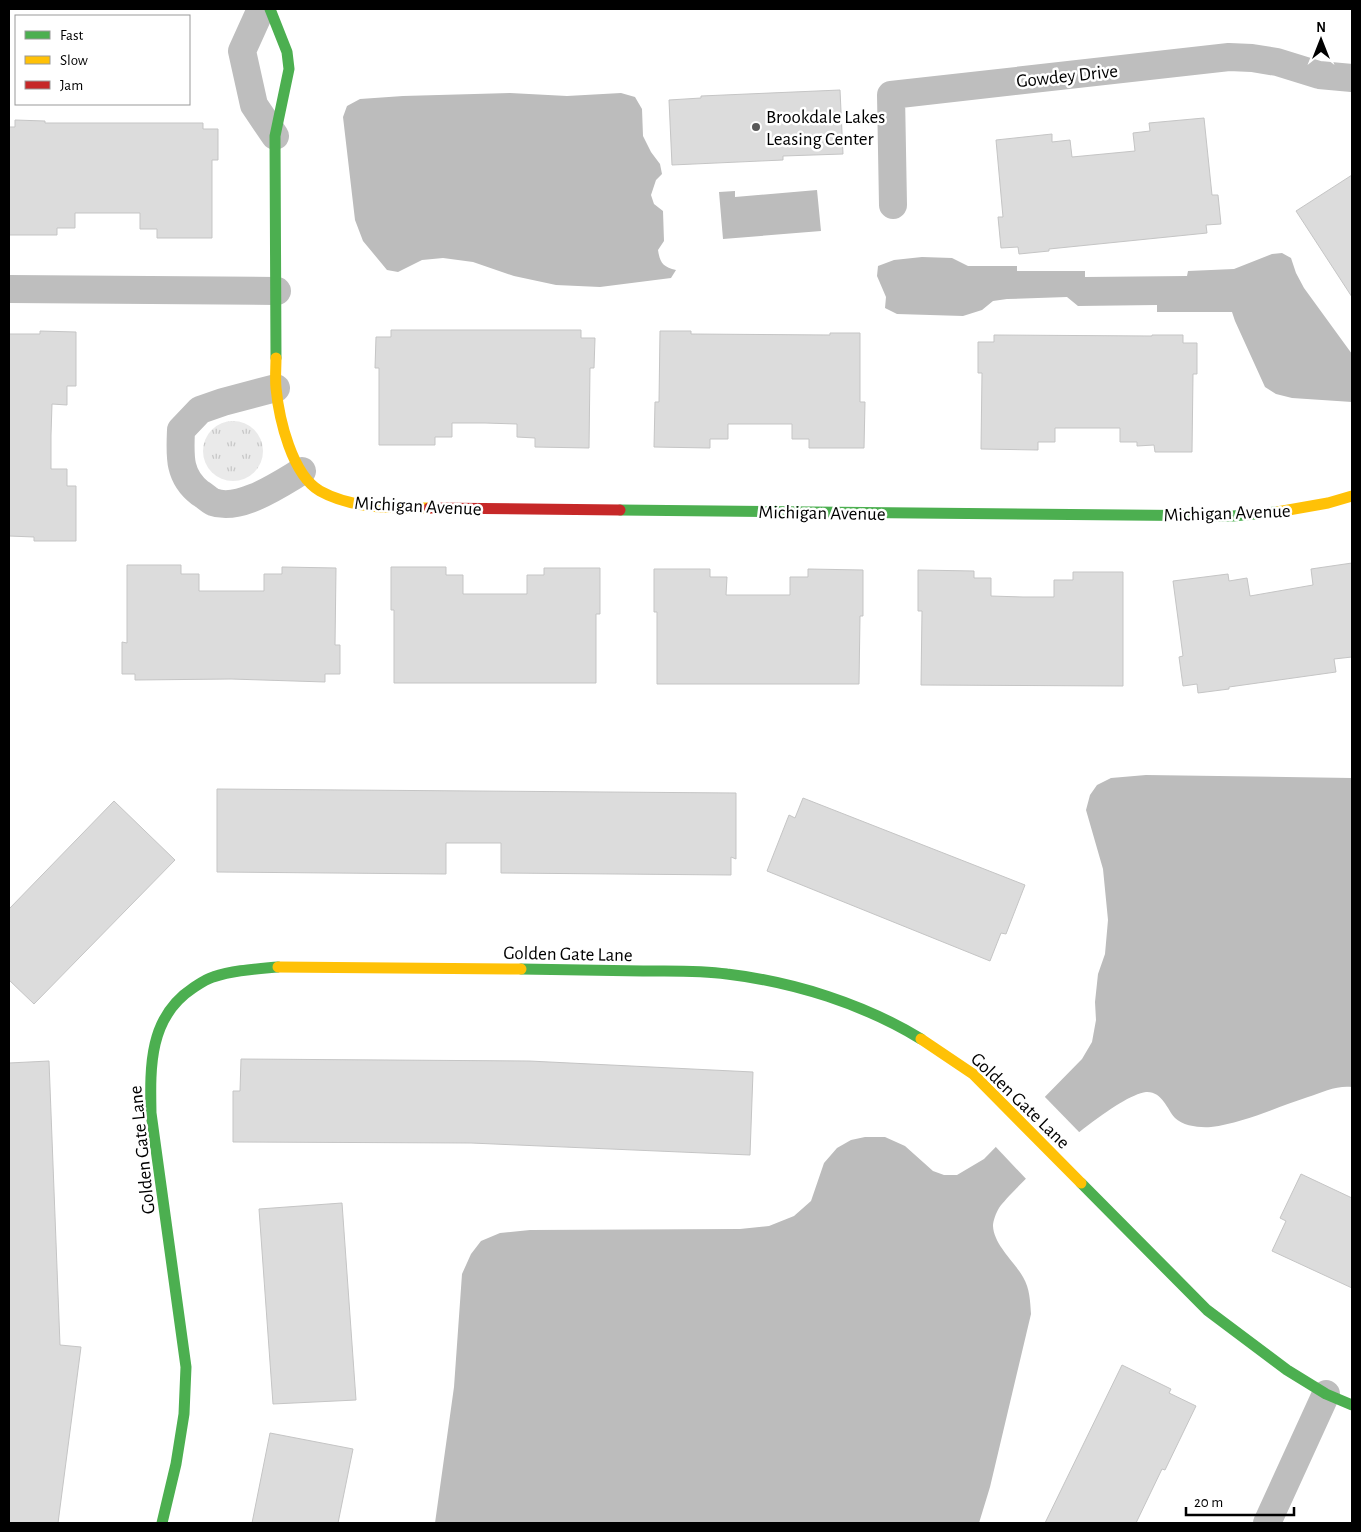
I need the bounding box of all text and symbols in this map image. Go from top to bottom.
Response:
legend [15,15,190,105]
north arrow [1296,15,1346,65]
text: N [1316,21,1326,35]
text: Fast [60,28,84,43]
text: Slow [60,53,88,68]
street label: Gowdey Drive [1015,62,1119,91]
text: Jam [60,78,83,93]
place label: Brookdale Lakes Leasing Center [766,108,885,149]
marker: Brookdale Lakes Leasing Center [750,121,762,133]
street label: Michigan Avenue [354,494,482,519]
street label: Michigan Avenue [1163,502,1291,525]
street label: Michigan Avenue [758,503,886,524]
street label: Golden Gate Lane [503,944,633,965]
street label: Golden Gate Lane [967,1049,1073,1153]
street label: Golden Gate Lane [126,1085,159,1215]
scale bar [1186,1484,1294,1516]
text: 20 m [1194,1495,1223,1510]

